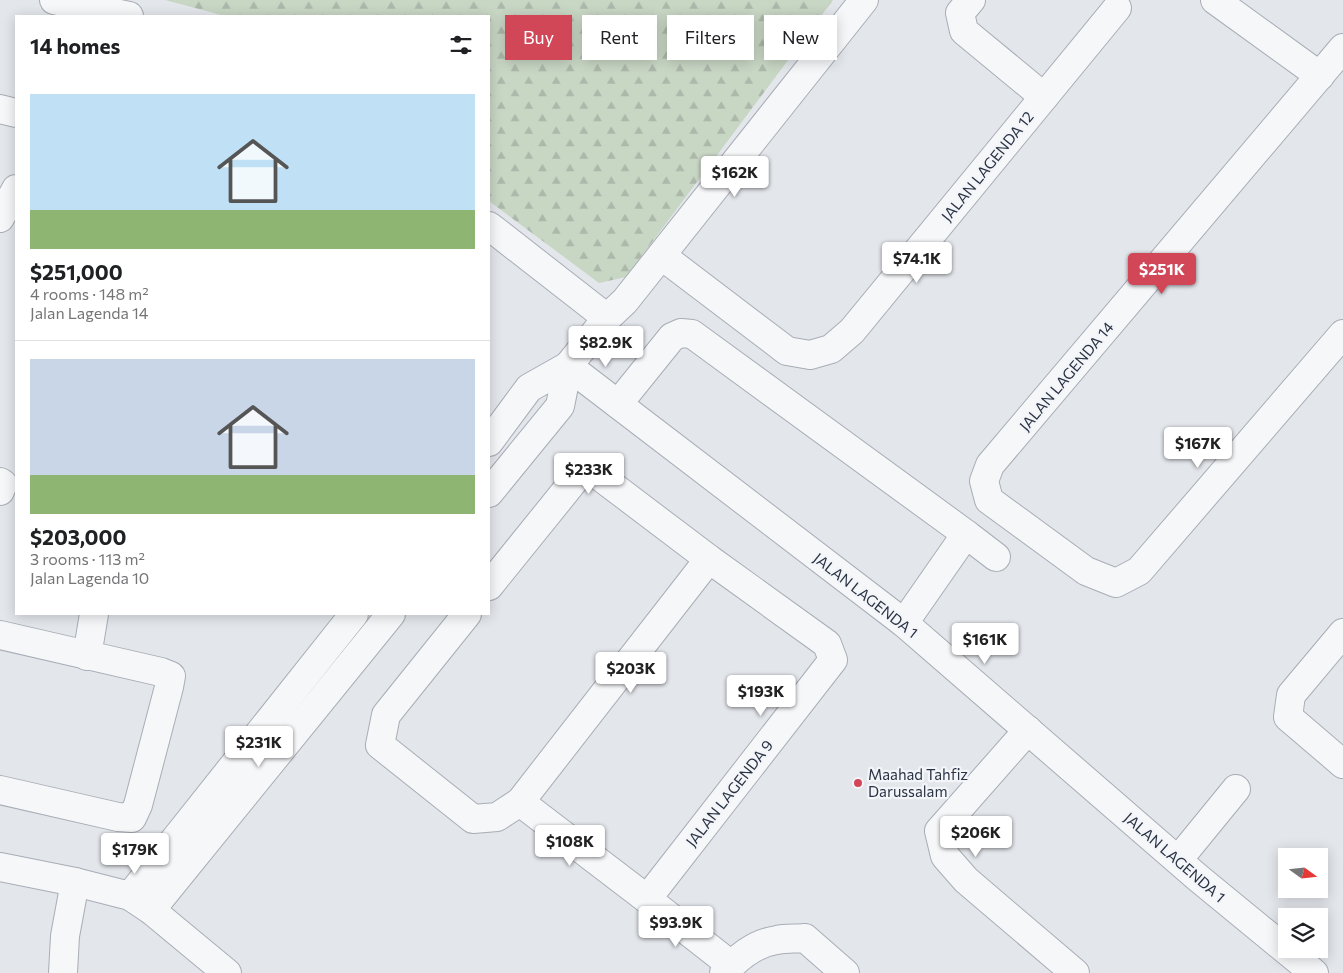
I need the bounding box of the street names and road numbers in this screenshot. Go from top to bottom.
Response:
street label: JALAN LAGENDA 12 [937,107,1037,225]
street label: JALAN LAGENDA 14 [1015,318,1117,434]
street label: JALAN LAGENDA 1 [810,549,922,641]
street label: JALAN LAGENDA 9 [682,736,776,850]
street label: JALAN LAGENDA 1 [1121,808,1229,906]

